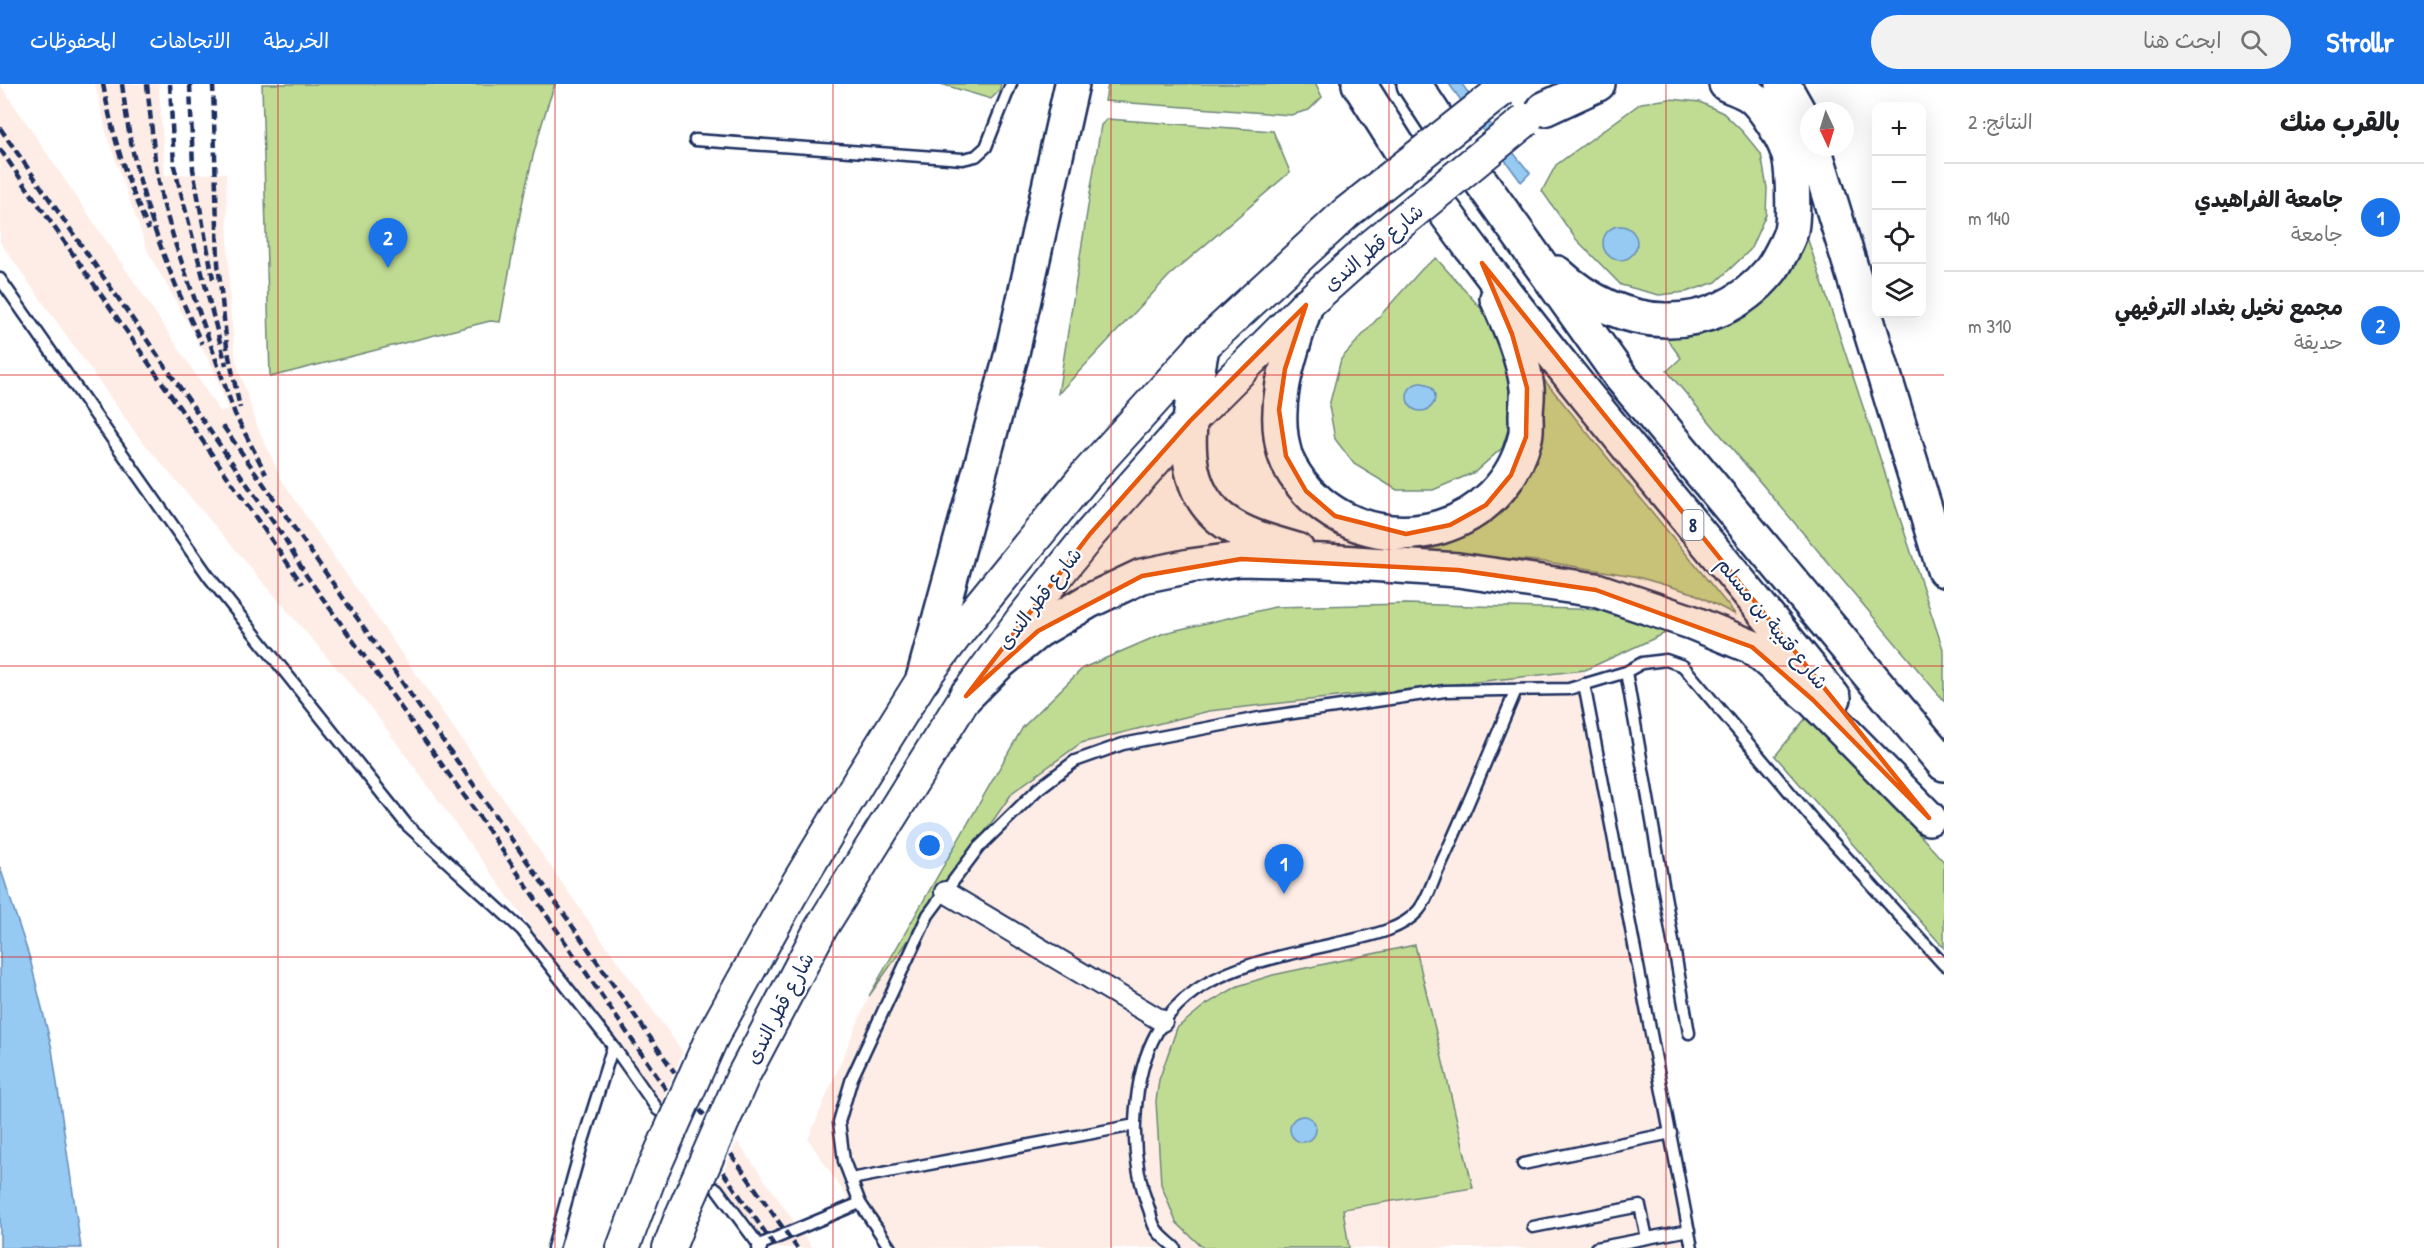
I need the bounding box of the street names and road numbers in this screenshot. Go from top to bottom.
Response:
street label: شارع قطر الندى [1317,197,1429,298]
road number: 8 [1682,510,1704,540]
street label: شارع قطر الندى [991,541,1088,655]
street label: شارع قتيبة بن مسلم [1710,551,1835,696]
street label: شارع قطر الندى [738,947,821,1069]

